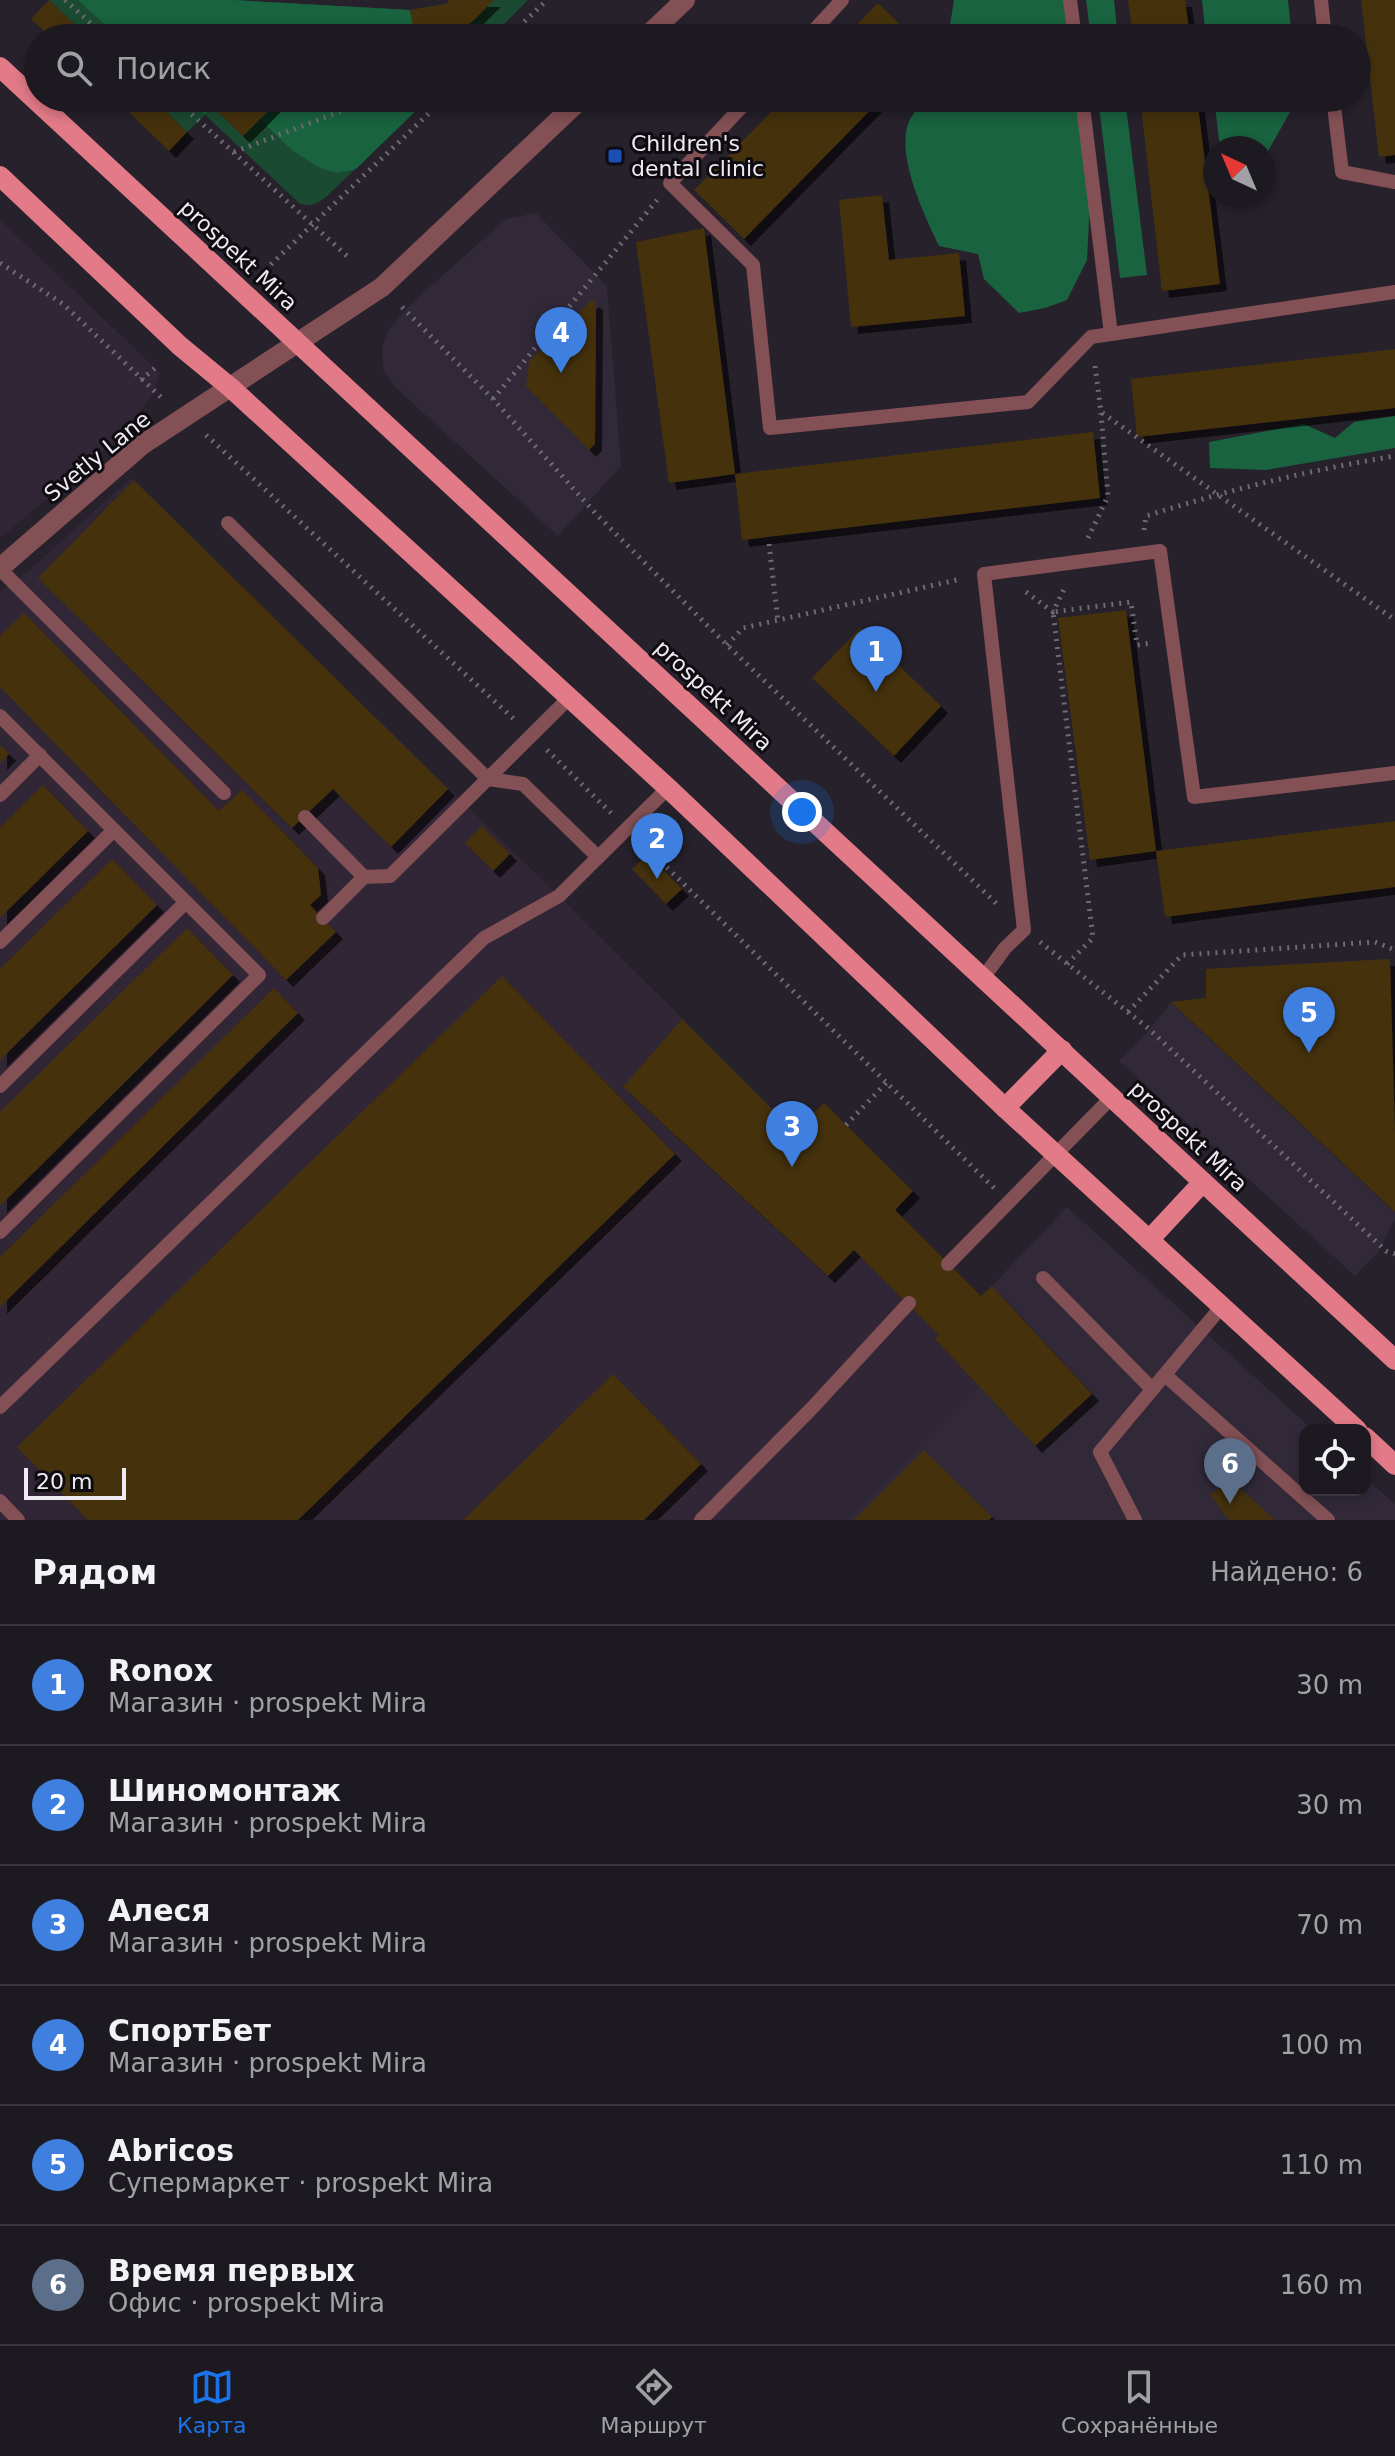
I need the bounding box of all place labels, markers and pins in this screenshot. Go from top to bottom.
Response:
place label: Children's dental clinic [631,131,764,181]
marker: Children's dental clinic [606,147,624,165]
pin: 4 [535,307,587,373]
pin: 1 [850,626,902,692]
pin: 2 [631,813,683,879]
pin: 5 [1283,987,1335,1053]
pin: 3 [766,1101,818,1167]
pin: 6 [1204,1438,1256,1504]

